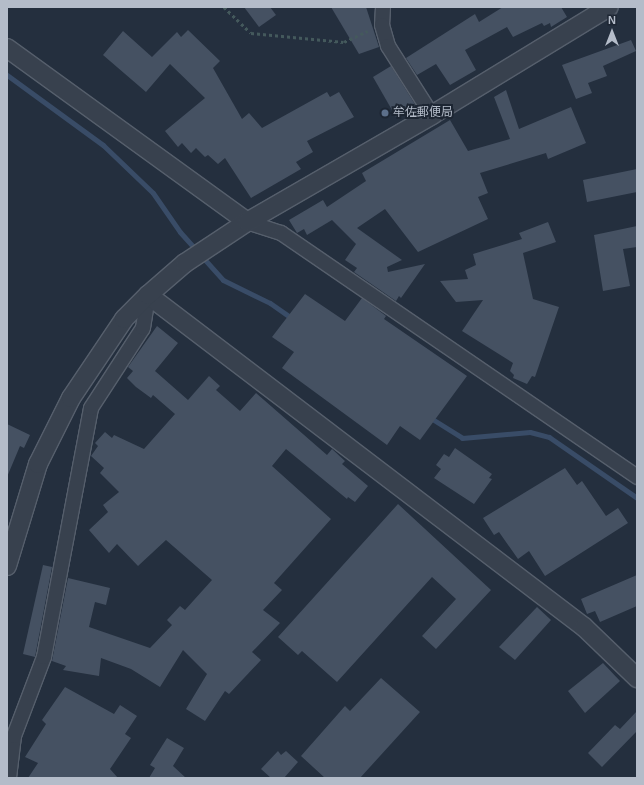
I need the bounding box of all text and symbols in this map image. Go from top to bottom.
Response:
north arrow [592,12,632,52]
text: N [608,14,616,26]
place label: 牟佐郵便局 [393,106,453,120]
marker: 牟佐郵便局 [380,108,390,118]

